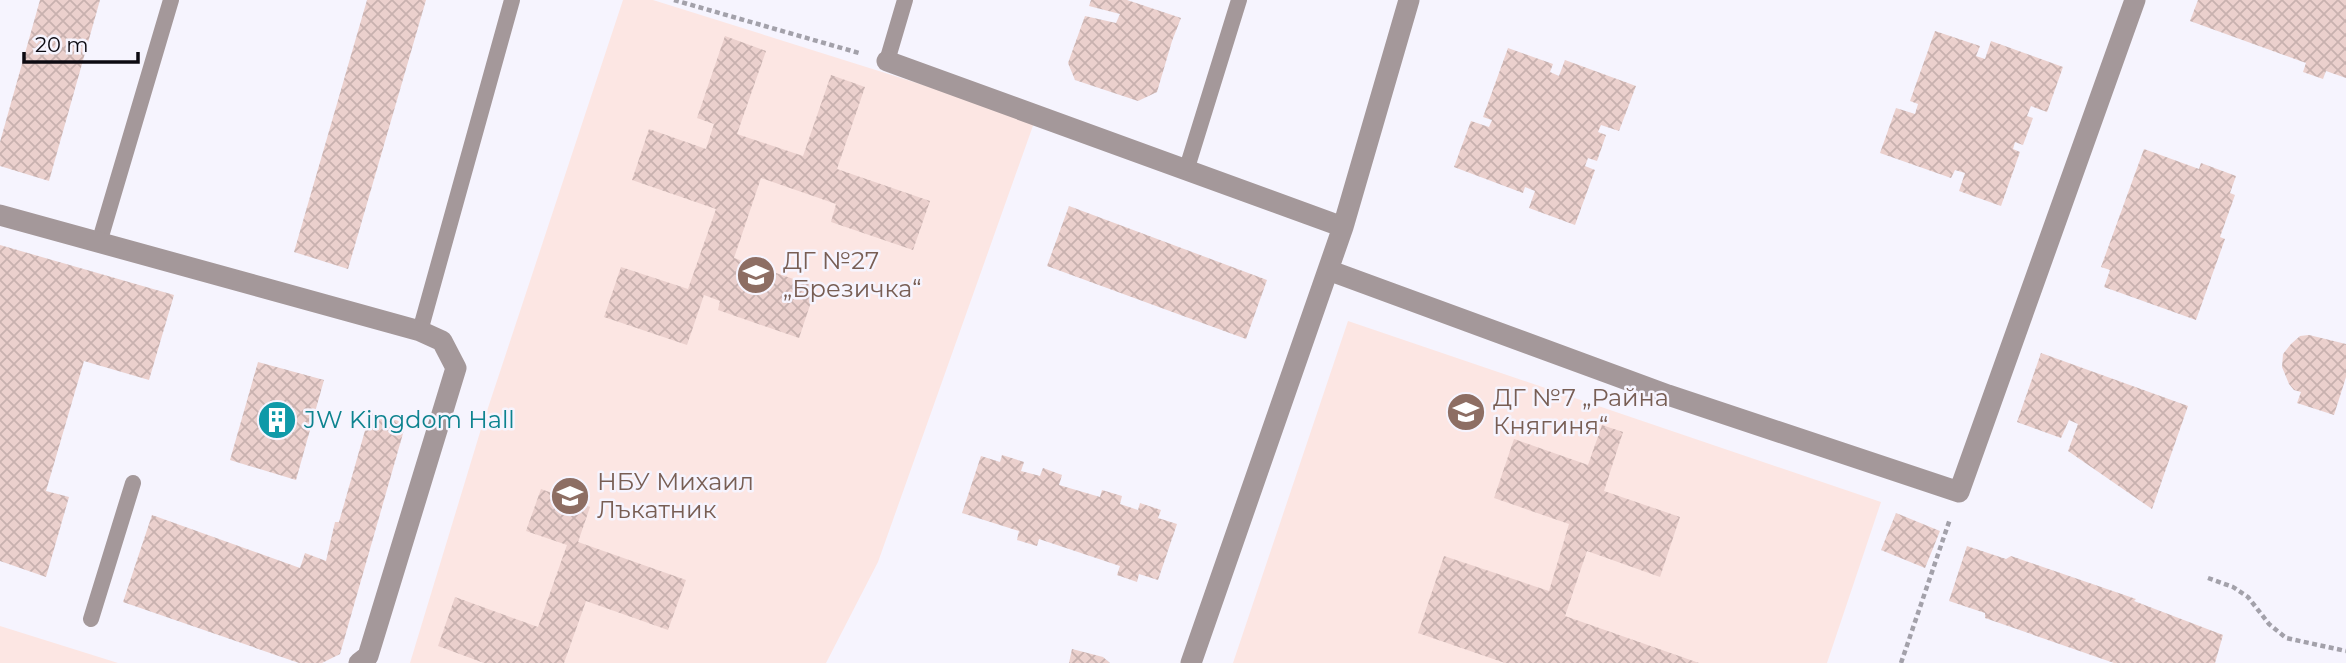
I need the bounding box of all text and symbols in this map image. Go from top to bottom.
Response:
scale bar [24,21,138,65]
text: 20 m [35,32,89,57]
place label: ДГ №27 „Брезичка“ [783,246,921,303]
school or university icon: ДГ №27 „Брезичка“ [735,254,777,296]
place label: ДГ №7 „Райна Княгиня“ [1493,383,1669,440]
school or university icon: ДГ №7 „Райна Княгиня“ [1445,391,1487,433]
building icon: JW Kingdom Hall [256,399,298,441]
place label: JW Kingdom Hall [303,405,515,434]
place label: НБУ Михаил Лъкатник [597,467,754,524]
school or university icon: НБУ Михаил Лъкатник [549,475,591,517]

